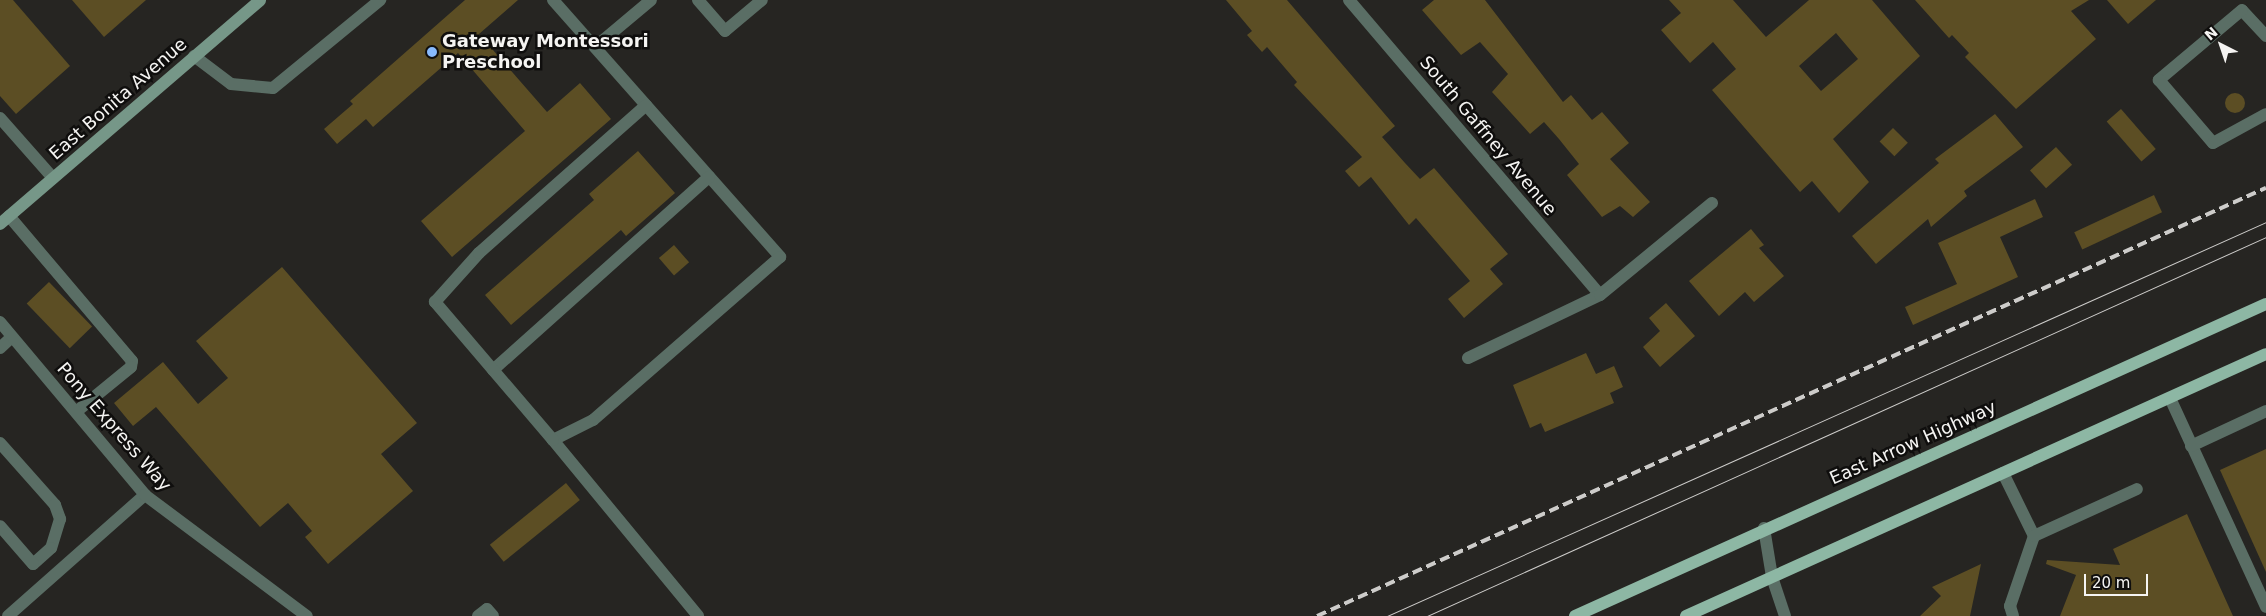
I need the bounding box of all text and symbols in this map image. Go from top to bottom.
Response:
north arrow [2196,20,2246,70]
text: N [2201,24,2221,44]
place label: Gateway Montessori Preschool [442,31,649,74]
street label: East Bonita Avenue [45,33,191,165]
marker: Gateway Montessori Preschool [426,46,438,58]
street label: South Gaffney Avenue [1415,52,1561,220]
street label: Pony Express Way [52,358,176,496]
street label: East Arrow Highway [1826,396,2000,490]
scale bar [2086,564,2150,596]
text: 20 m [2092,574,2130,592]

